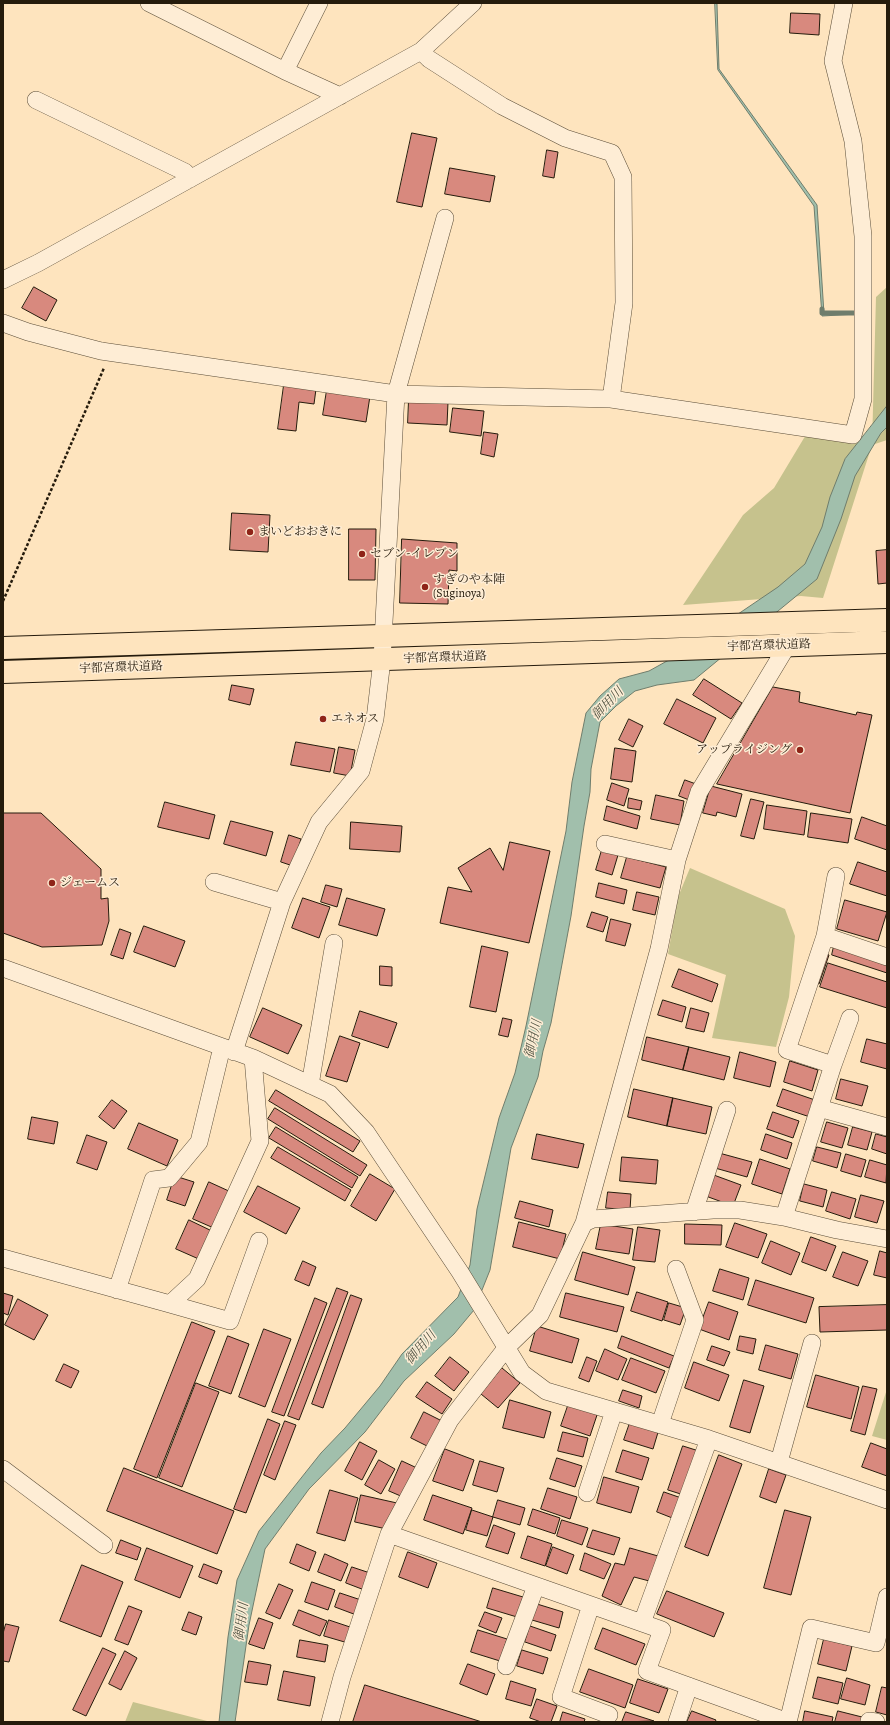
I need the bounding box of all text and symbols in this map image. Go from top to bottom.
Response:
place label: まいどおおきに [258,525,342,539]
marker: まいどおおきに [245,527,255,537]
place label: セブン-イレブン [370,547,459,561]
marker: セブン-イレブン [357,549,367,559]
place label: すぎのや本陣 (Suginoya) [433,573,505,601]
marker: すぎのや本陣 (Suginoya) [420,582,430,592]
street label: 宇都宮環状道路 [727,637,811,655]
street label: 宇都宮環状道路 [403,649,487,667]
street label: 宇都宮環状道路 [79,659,163,677]
water label: 御用川 [589,685,627,723]
place label: エネオス [331,712,379,726]
marker: エネオス [318,714,328,724]
place label: アップライジング [696,743,792,757]
marker: アップライジング [795,745,805,755]
place label: ジェームス [60,876,120,890]
marker: ジェームス [47,878,57,888]
water label: 御用川 [522,1018,546,1060]
water label: 御用川 [402,1328,440,1368]
water label: 御用川 [232,1602,252,1642]

